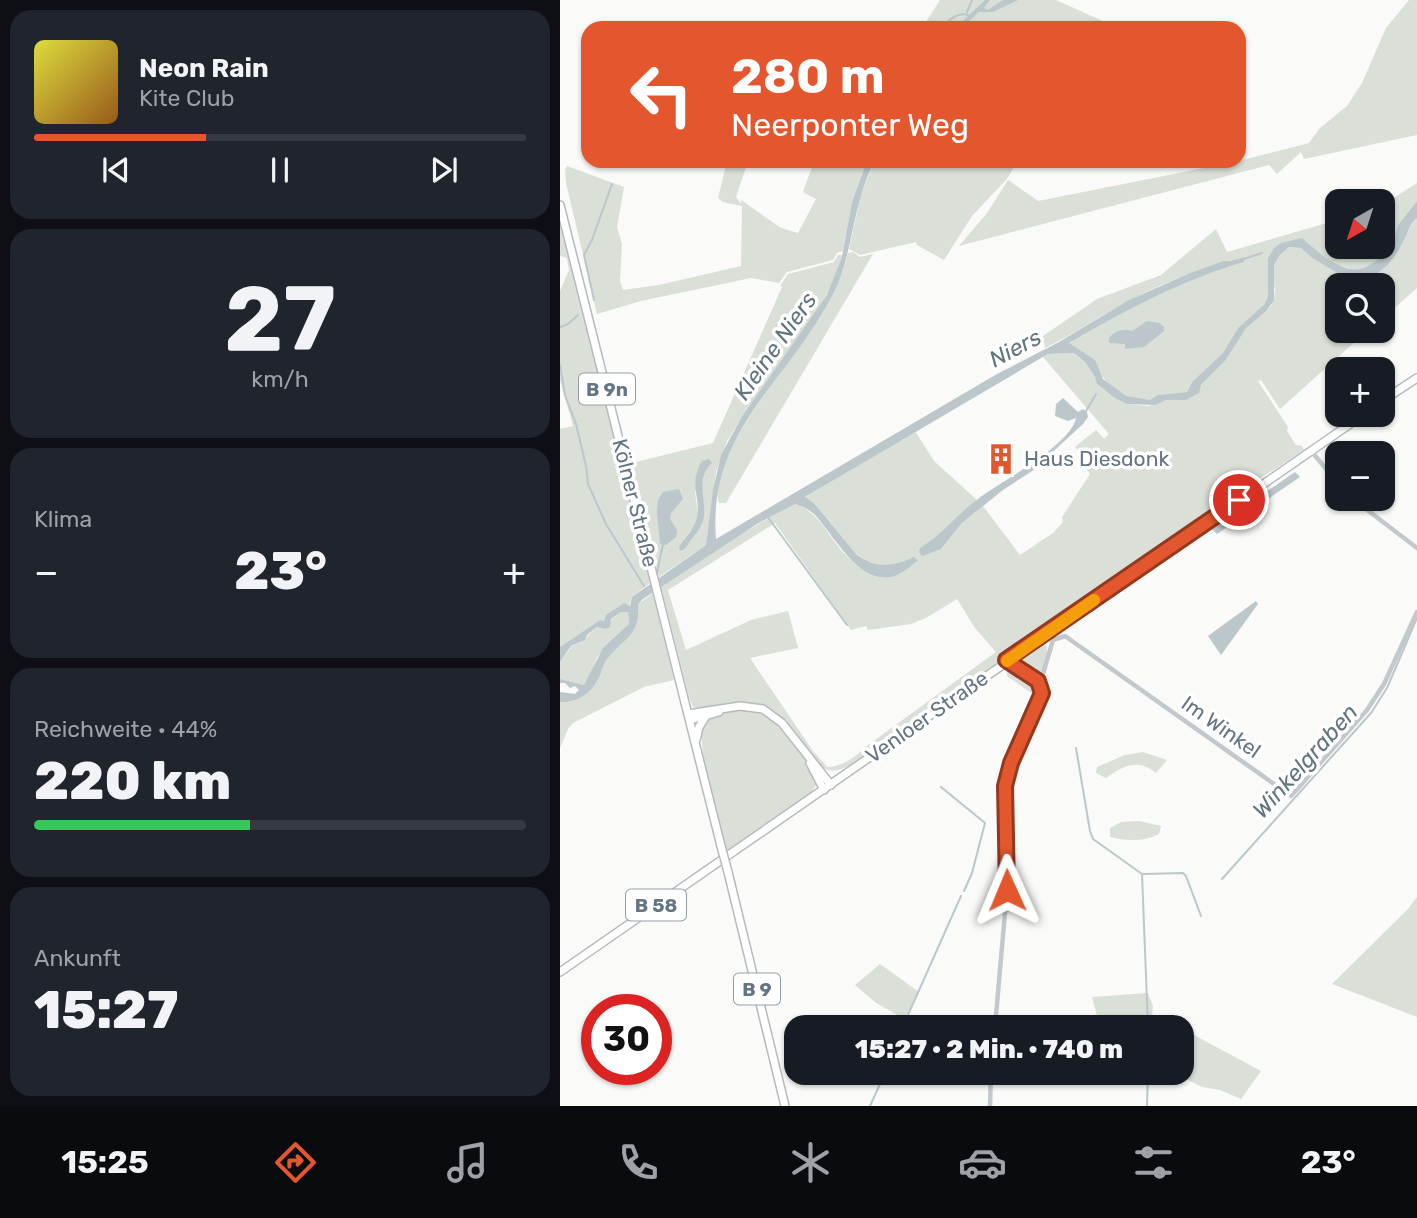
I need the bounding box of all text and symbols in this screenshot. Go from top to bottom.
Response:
text: 280 m [731,47,885,105]
icon: left [616,49,707,140]
text: Neon Rain [139,53,269,84]
text: Kite Club [139,84,234,112]
text: Neerponter Weg [731,106,969,144]
icon: previous [97,151,135,189]
icon: pause [261,151,299,189]
icon: next [425,151,463,189]
north arrow [1325,189,1395,259]
map controls [1325,189,1395,511]
text: 27 [224,265,336,373]
button: search [1325,273,1395,343]
water label: Kleine Niers [728,287,822,405]
water label: Niers [984,323,1046,373]
button: + [1325,357,1395,427]
text: km/h [251,365,309,393]
road number: B 9n [579,374,635,404]
street label: Kölner Straße [607,436,663,570]
button: − [1325,441,1395,511]
building icon: Haus Diesdonk [984,442,1018,476]
place label: Haus Diesdonk [1024,446,1169,471]
pin [1209,470,1269,530]
icon: arrive [1220,481,1258,519]
text: Klima [34,505,92,533]
text: 23° [234,540,327,602]
text: − [34,549,59,595]
text: + [502,549,526,595]
street label: Venloer Straße [861,665,993,768]
street label: Im Winkel [1177,690,1266,763]
water label: Winkelgraben [1246,698,1364,824]
text: Reichweite · 44% [34,715,217,743]
text: 220 km [34,750,231,812]
position arrow [970,853,1044,927]
road number: B 58 [626,890,686,920]
text: Ankunft [34,944,121,972]
road number: B 9 [734,973,780,1004]
text: 15:27 [34,979,178,1041]
speed limit sign: 30 [581,994,672,1085]
text: 15:27 · 2 Min. · 740 m [855,1034,1123,1065]
icon: directions [271,1138,320,1187]
icon: music [443,1138,492,1187]
icon: phone [614,1138,663,1187]
icon: climate [786,1138,835,1187]
icon: car [958,1138,1007,1187]
icon: filters [1129,1138,1178,1187]
text: 15:25 [61,1143,149,1181]
text: 23° [1301,1143,1356,1181]

